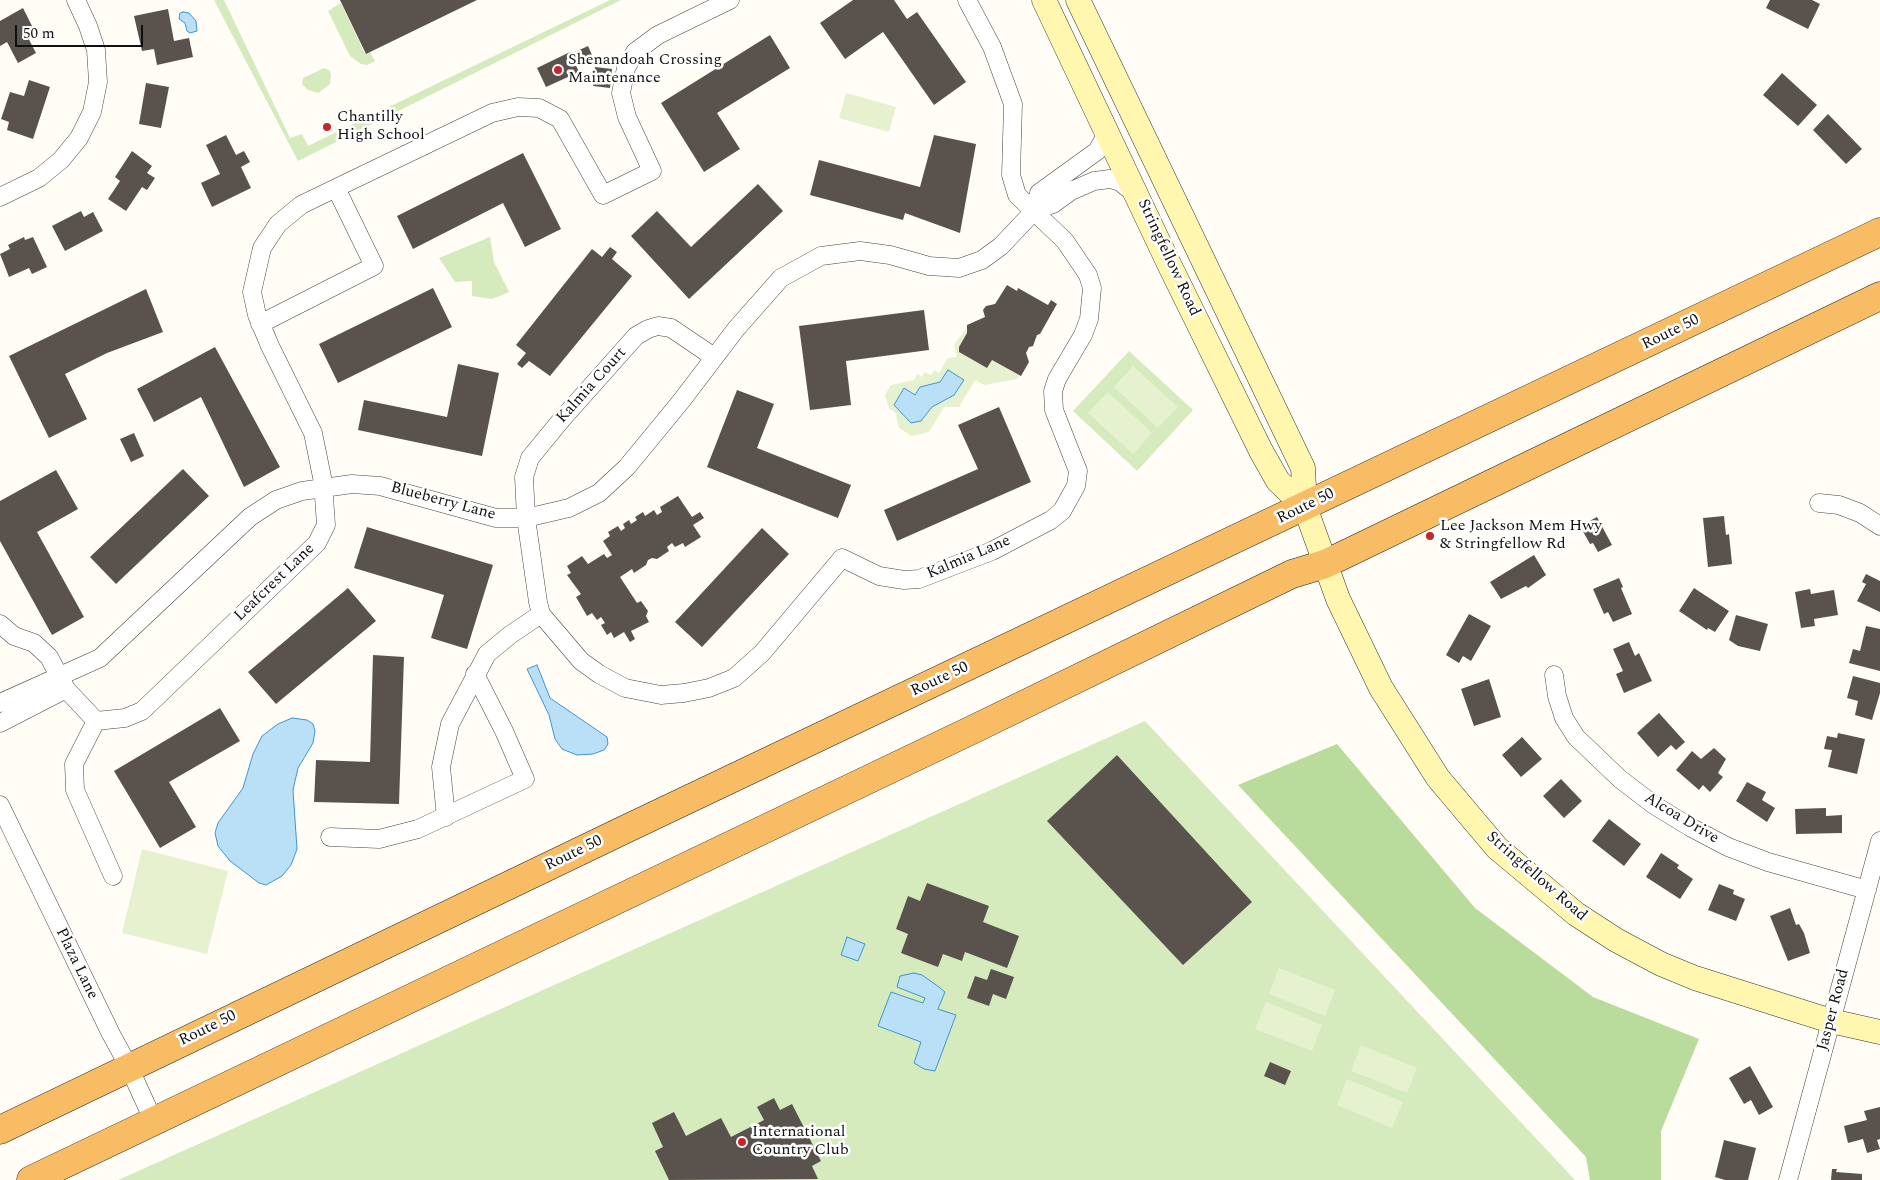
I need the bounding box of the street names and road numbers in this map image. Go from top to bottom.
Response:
street label: Stringfellow Road [1132,196,1204,320]
street label: Route 50 [1639,311,1703,355]
street label: Kalmia Court [553,344,631,428]
street label: Blueberry Lane [388,479,498,525]
street label: Route 50 [1274,485,1338,529]
street label: Kalmia Lane [924,532,1014,584]
street label: Leafcrest Lane [231,540,319,626]
street label: Route 50 [908,658,972,702]
street label: Alcoa Drive [1640,789,1722,849]
street label: Stringfellow Road [1482,828,1590,926]
street label: Route 50 [542,832,606,876]
street label: Plaza Lane [50,925,102,1003]
street label: Jasper Road [1814,967,1854,1053]
street label: Route 50 [176,1007,240,1051]

